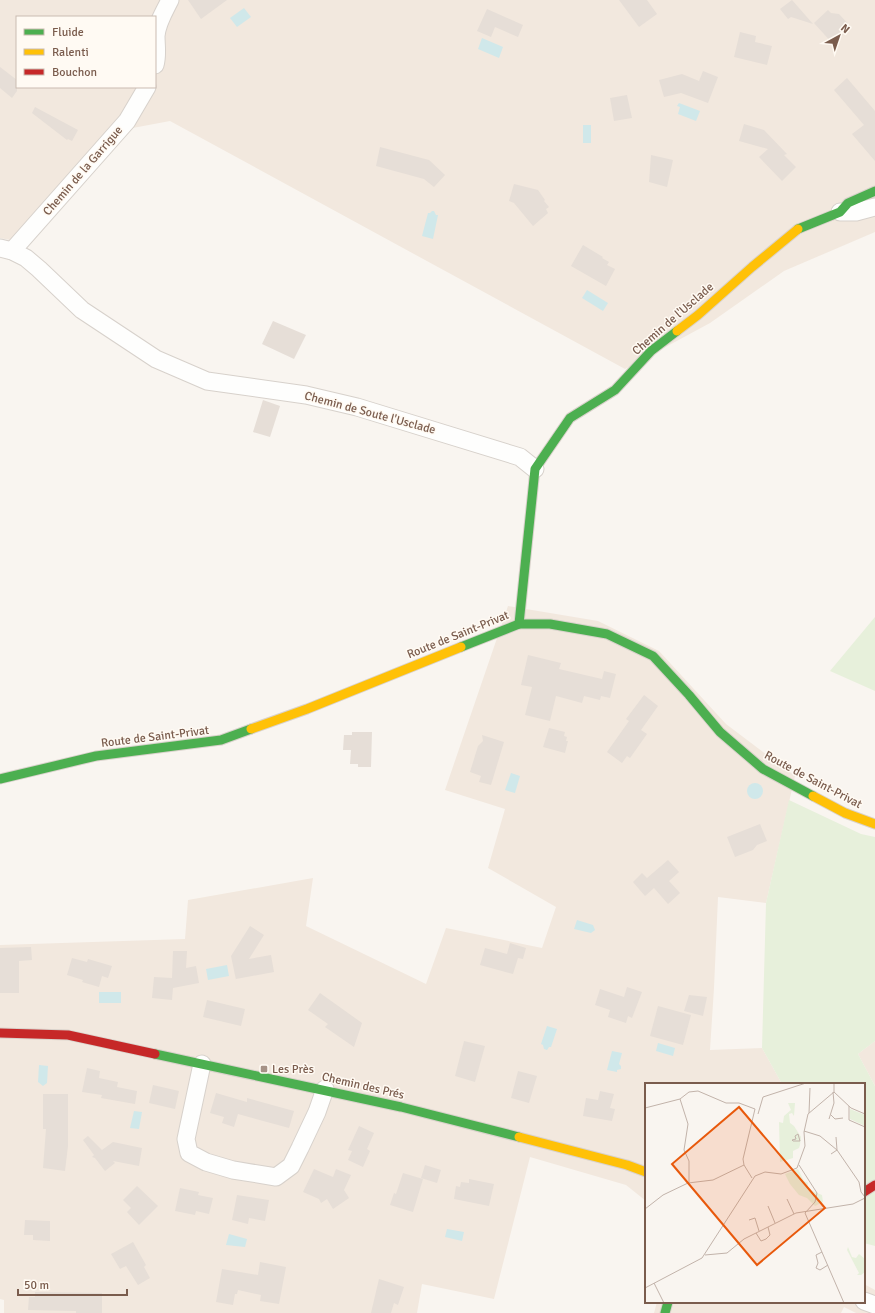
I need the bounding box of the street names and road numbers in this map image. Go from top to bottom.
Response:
street label: Chemin de la Garrigue [40,123,126,219]
street label: Chemin de l'Usclade [629,280,717,358]
street label: Chemin de Soute l'Usclade [303,388,437,438]
street label: Route de Saint-Privat [405,608,511,662]
street label: Route de Saint-Privat [100,723,210,751]
street label: Route de Saint-Privat [762,748,864,812]
street label: Chemin des Prés [320,1069,406,1103]

